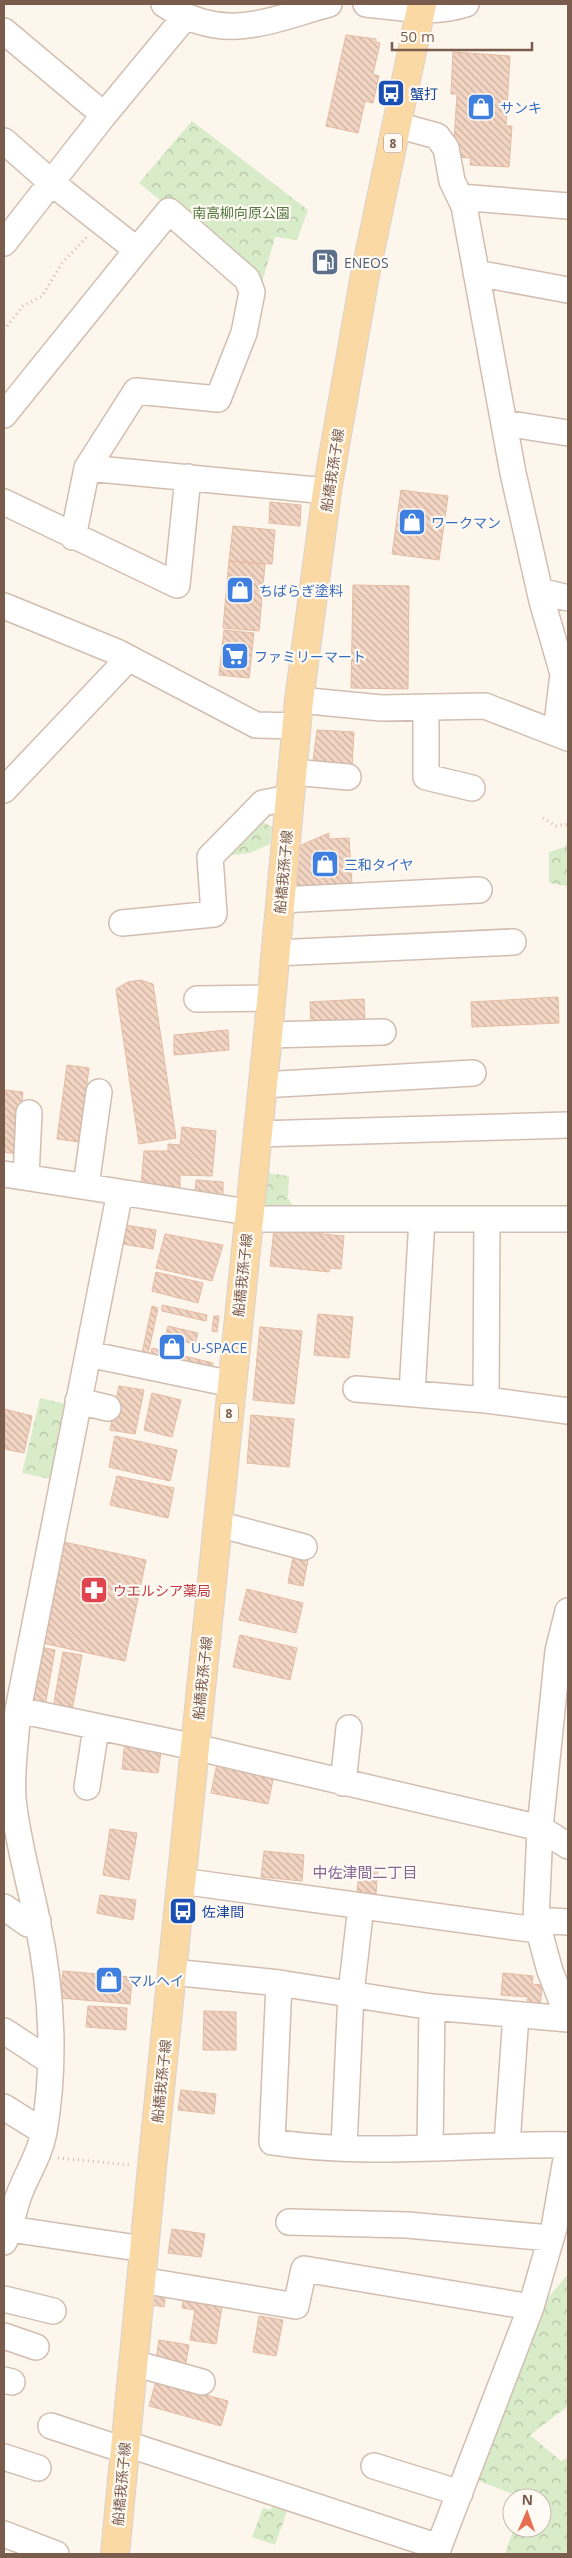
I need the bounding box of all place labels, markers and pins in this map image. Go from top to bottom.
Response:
bus stop icon: 蟹打 [376,78,406,108]
place label: 蟹打 [410,84,438,103]
shop icon: サンキ [466,92,496,122]
place label: サンキ [500,98,542,117]
fuel station icon: ENEOS [310,247,340,277]
place label: ENEOS [344,253,389,272]
shop icon: ワークマン [397,507,427,537]
place label: ワークマン [431,513,501,532]
shop icon: ちばらぎ塗料 [225,575,255,605]
place label: ちばらぎ塗料 [259,581,343,600]
supermarket icon: ファミリーマート [220,641,250,671]
place label: ファミリーマート [254,647,366,666]
shop icon: 三和タイヤ [310,849,340,879]
place label: 三和タイヤ [344,855,414,874]
shop icon: U-SPACE [157,1332,187,1362]
place label: U-SPACE [191,1338,247,1357]
pharmacy icon: ウエルシア薬局 [79,1575,109,1605]
place label: ウエルシア薬局 [113,1581,211,1600]
bus stop icon: 佐津間 [168,1896,198,1926]
place label: 佐津間 [202,1902,244,1921]
shop icon: マルヘイ [94,1965,124,1995]
place label: マルヘイ [128,1971,184,1990]

